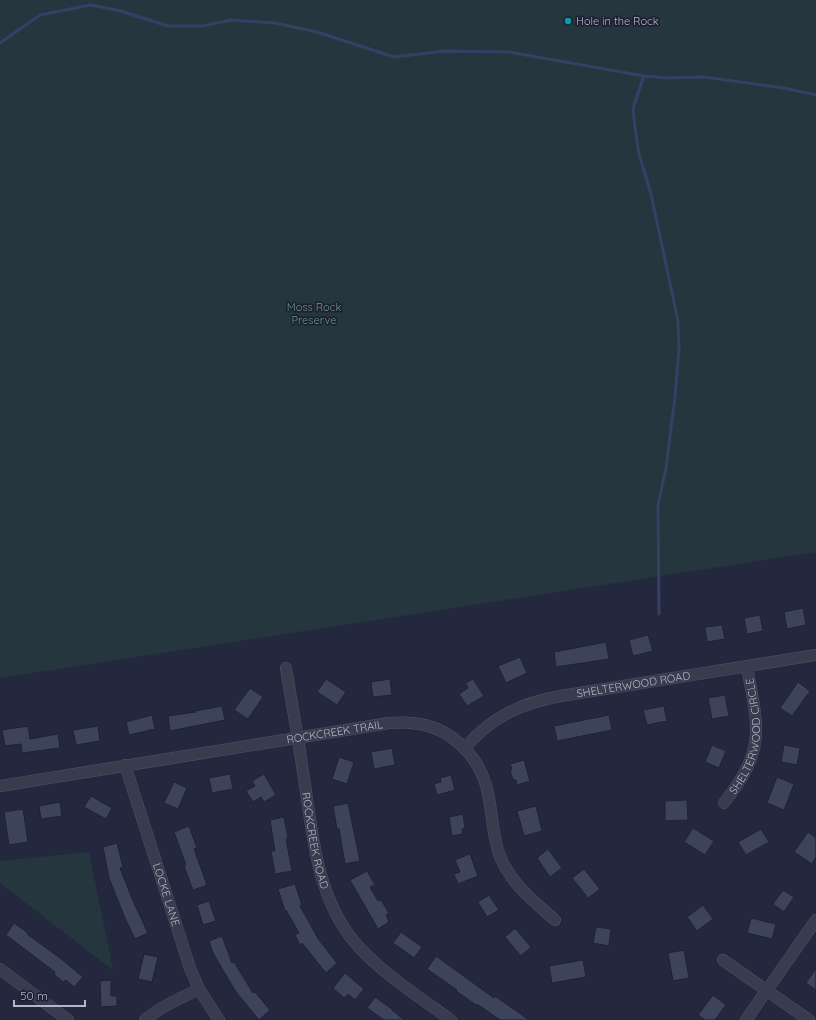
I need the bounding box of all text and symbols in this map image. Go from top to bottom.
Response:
place label: Hole in the Rock [576,14,659,28]
marker: Hole in the Rock [563,16,573,26]
park label: Moss Rock Preserve [287,300,341,327]
street label: SHELTERWOOD ROAD [576,668,691,700]
street label: SHELTERWOOD CIRCLE [726,677,763,797]
street label: ROCKCREEK TRAIL [286,717,384,746]
street label: ROCKCREEK ROAD [299,791,332,891]
street label: LOCKE LANE [150,861,183,928]
scale bar [14,982,85,1008]
text: 50 m [20,988,48,1003]

